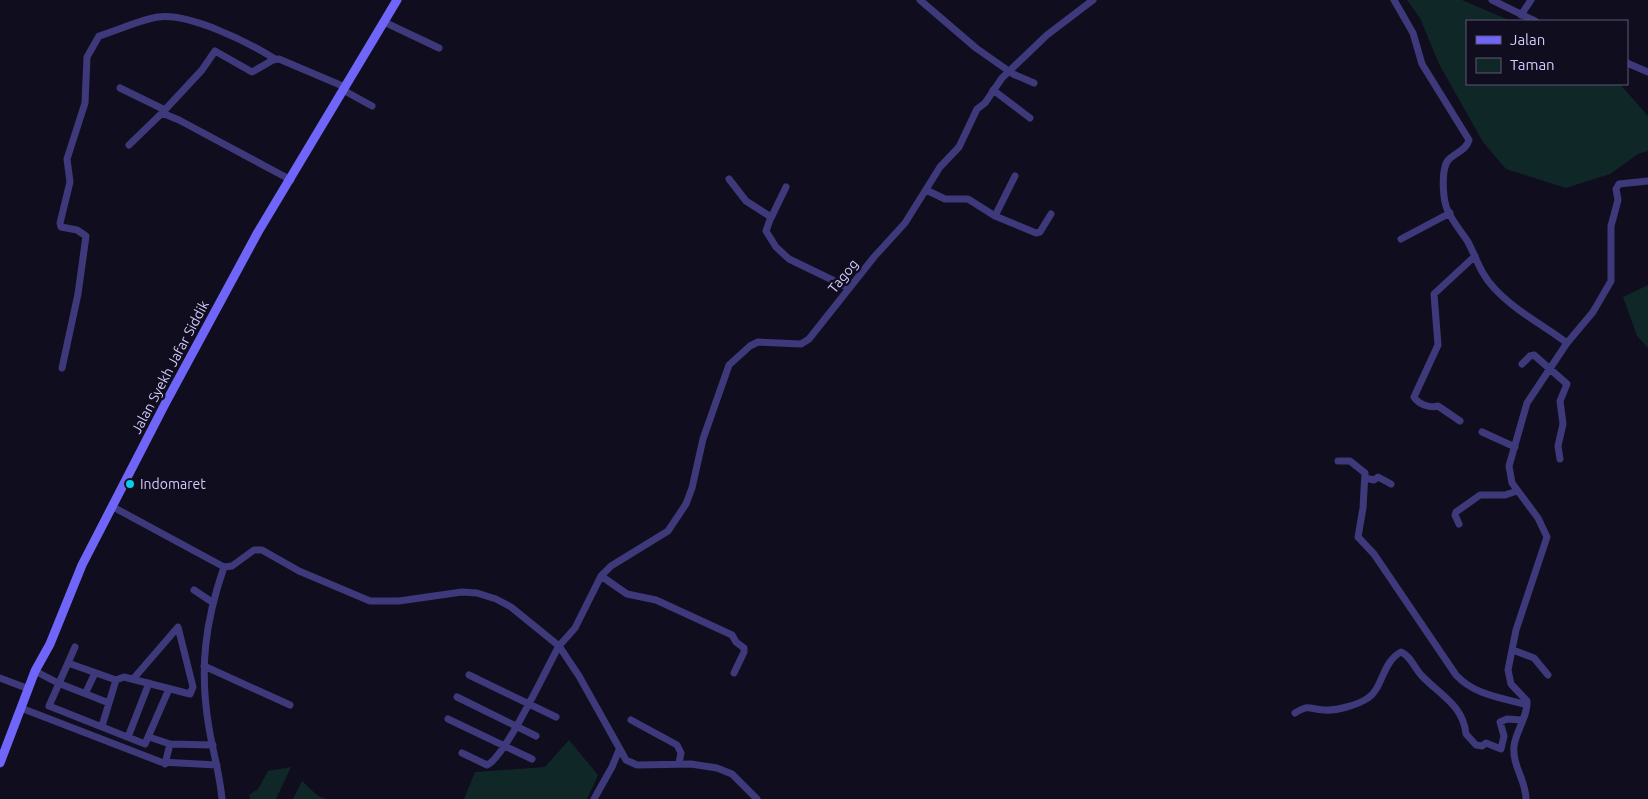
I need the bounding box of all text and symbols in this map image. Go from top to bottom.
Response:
legend [1466,20,1628,85]
text: Jalan [1510,31,1545,48]
text: Taman [1510,56,1555,73]
street label: Tagog [825,256,861,296]
street label: Jalan Syekh Jafar Siddik [128,298,212,436]
place label: Indomaret [140,476,206,492]
marker: Indomaret [124,478,136,490]

